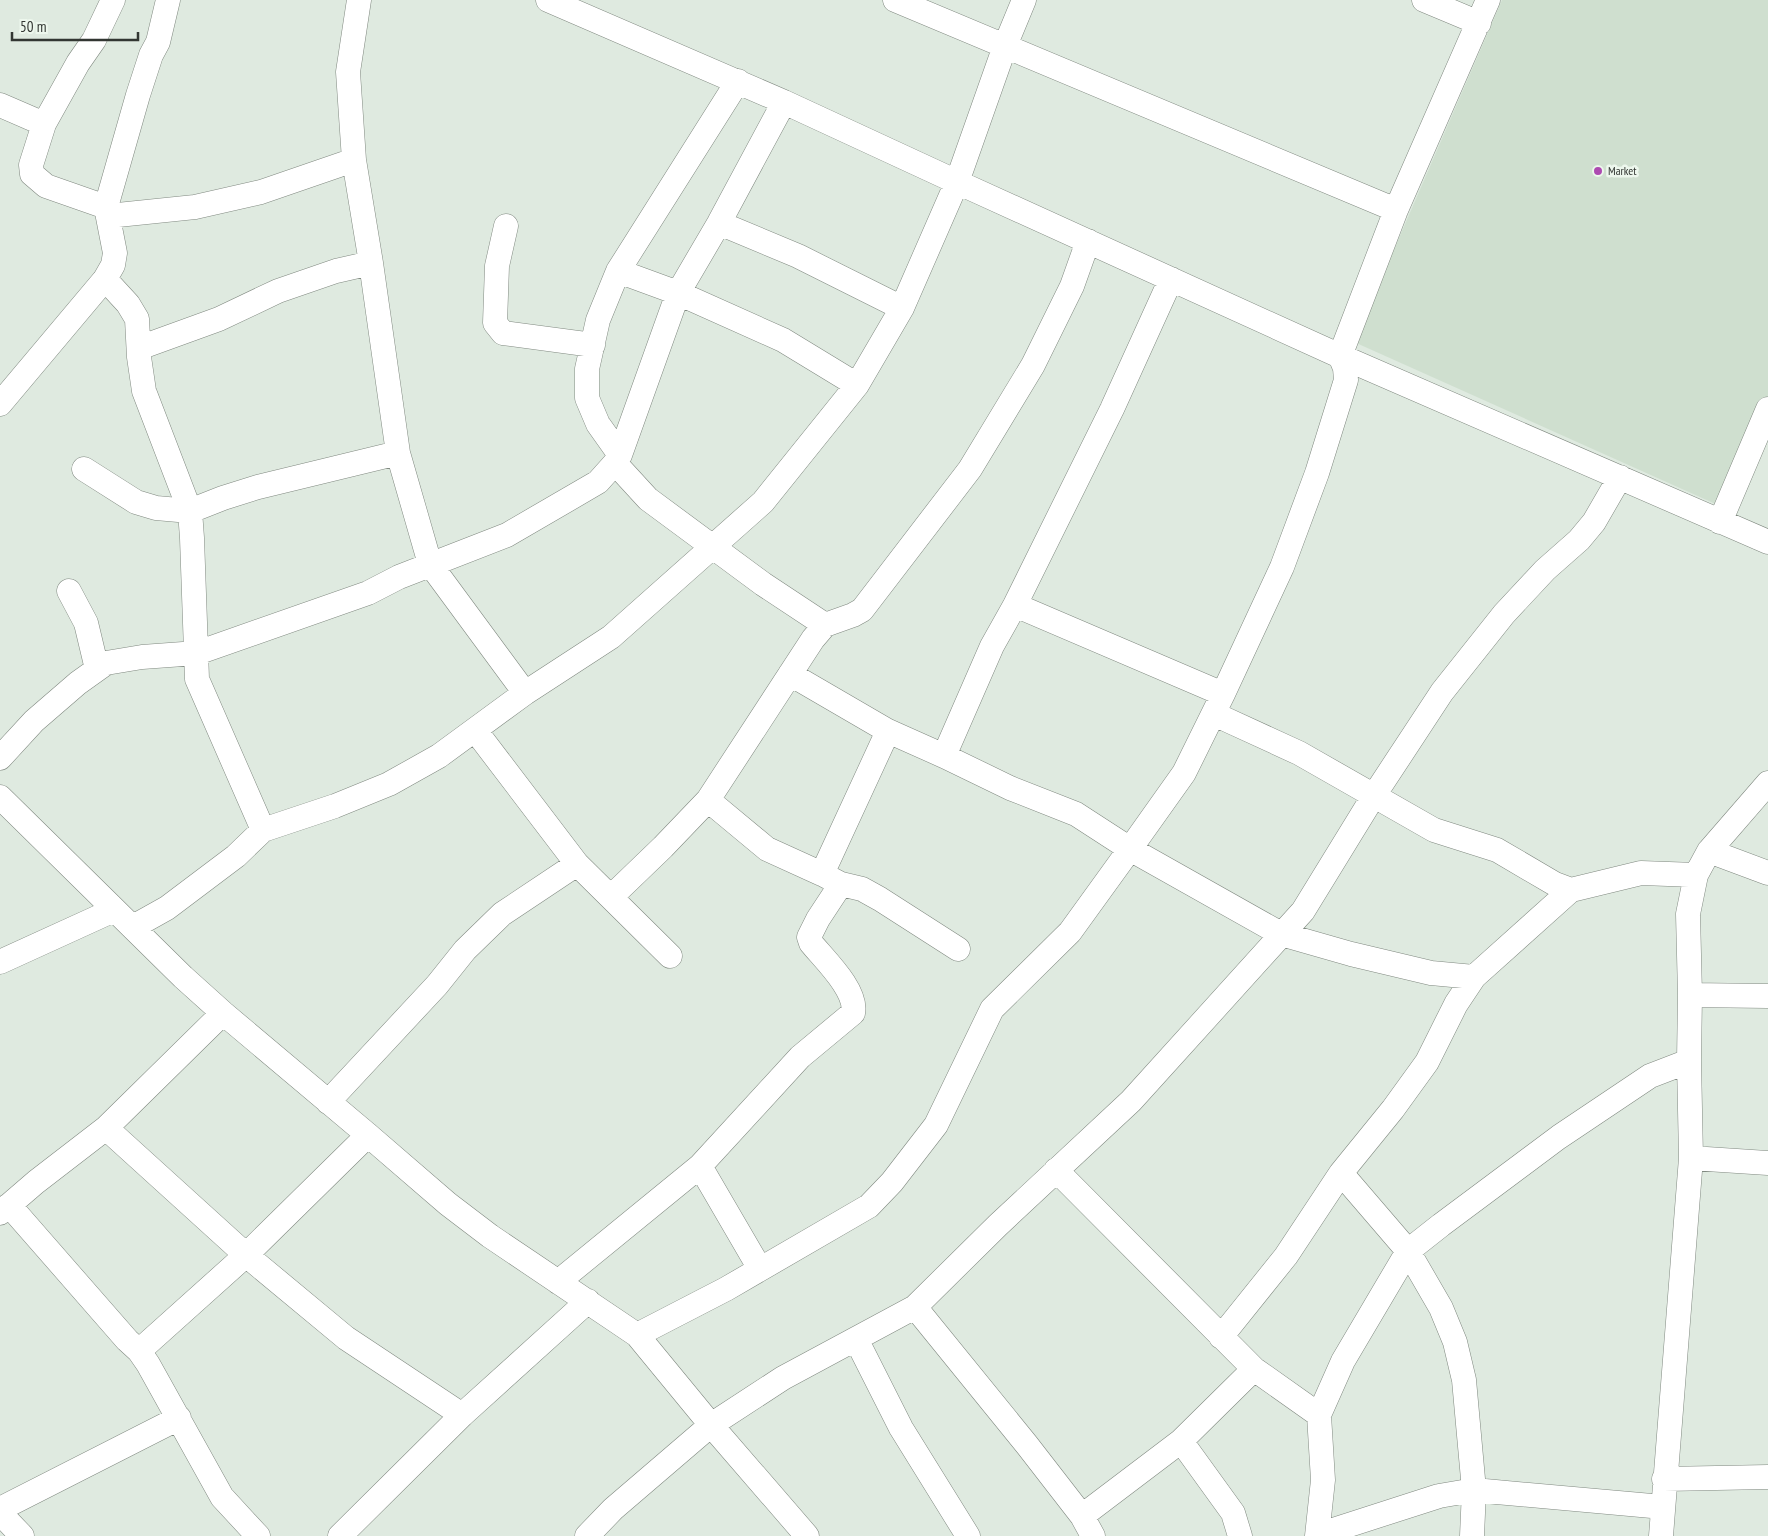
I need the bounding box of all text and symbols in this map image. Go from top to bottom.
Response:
scale bar [12,10,139,42]
text: 50 m [20,17,46,36]
place label: Market [1608,163,1637,178]
marker: Market [1592,165,1604,177]

